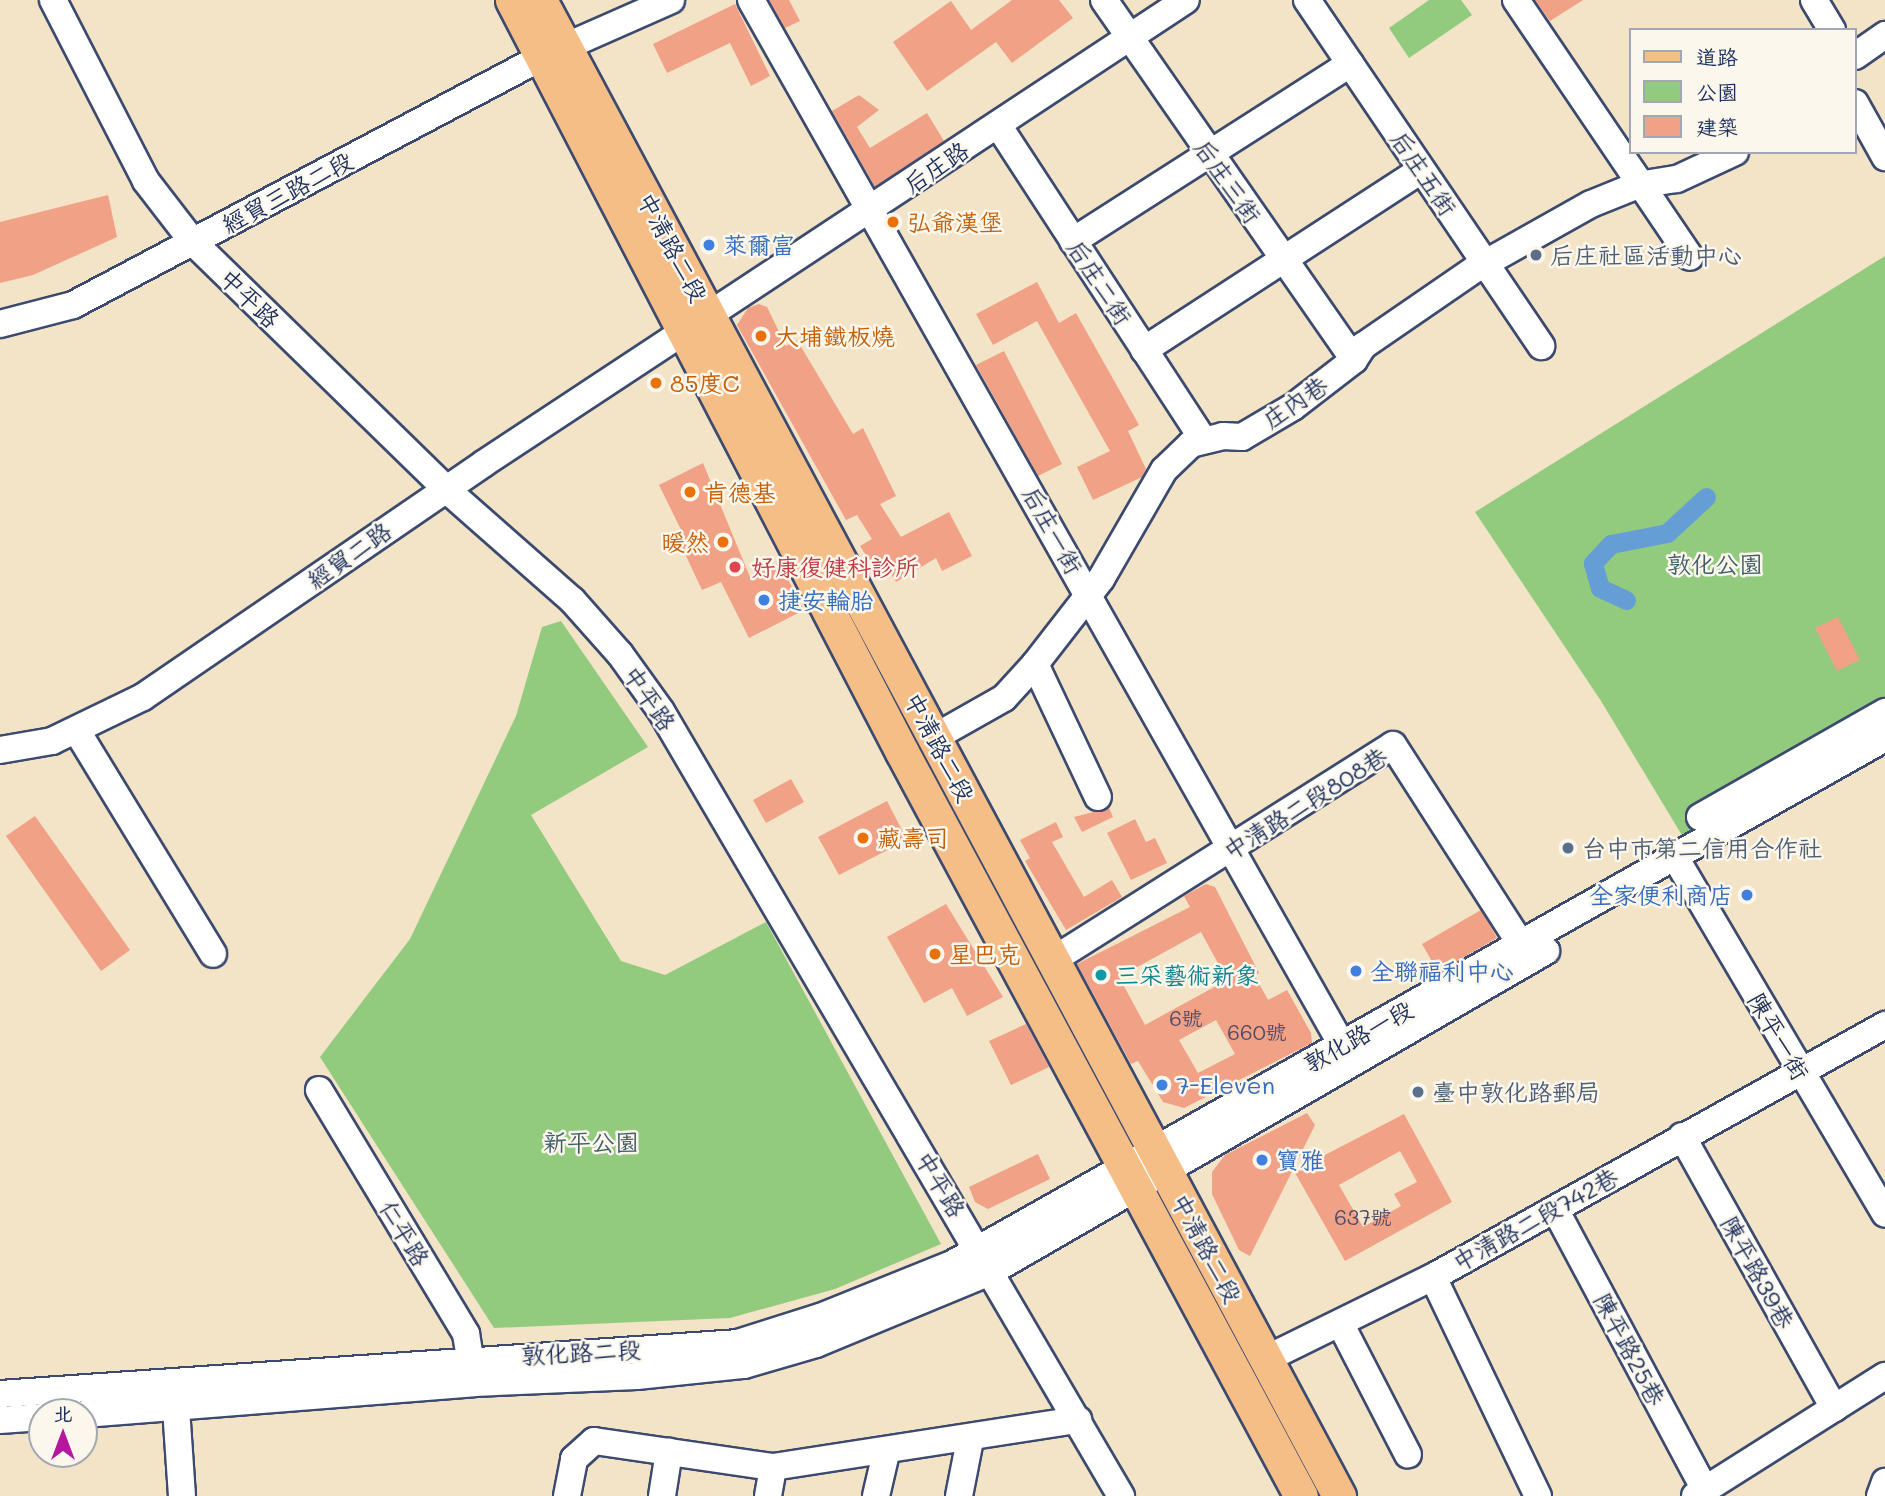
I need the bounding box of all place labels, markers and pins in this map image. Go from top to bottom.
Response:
place label: 弘爺漢堡 [907,208,1003,236]
marker: 弘爺漢堡 [885,214,901,230]
place label: 萊爾富 [723,231,795,259]
marker: 萊爾富 [701,237,717,253]
place label: 后庄社區活動中心 [1550,241,1742,269]
marker: 后庄社區活動中心 [1528,247,1544,263]
place label: 大埔鐵板燒 [775,322,895,350]
marker: 大埔鐵板燒 [753,328,769,344]
place label: 85度C [670,369,740,397]
marker: 85度C [648,375,664,391]
place label: 肯德基 [704,478,776,506]
marker: 肯德基 [682,484,698,500]
place label: 暖然 [661,528,709,556]
marker: 暖然 [715,534,731,550]
place label: 好康復健科診所 [751,553,919,581]
marker: 好康復健科診所 [725,557,745,577]
place label: 捷安輪胎 [778,586,874,614]
marker: 捷安輪胎 [756,592,772,608]
place label: 藏壽司 [877,824,949,852]
marker: 藏壽司 [855,830,871,846]
place label: 台中市第二信用合作社 [1582,834,1822,862]
marker: 台中市第二信用合作社 [1560,840,1576,856]
place label: 全家便利商店 [1589,881,1733,909]
marker: 全家便利商店 [1739,887,1755,903]
place label: 星巴克 [949,940,1021,968]
marker: 星巴克 [927,946,943,962]
place label: 全聯福利中心 [1370,957,1514,985]
place label: 三采藝術新象 [1115,961,1259,989]
marker: 全聯福利中心 [1348,963,1364,979]
marker: 三采藝術新象 [1093,967,1109,983]
place label: 7-Eleven [1176,1071,1275,1099]
marker: 7-Eleven [1154,1077,1170,1093]
place label: 臺中敦化路郵局 [1432,1078,1600,1106]
marker: 臺中敦化路郵局 [1410,1084,1426,1100]
place label: 寶雅 [1276,1146,1324,1174]
marker: 寶雅 [1254,1152,1270,1168]

